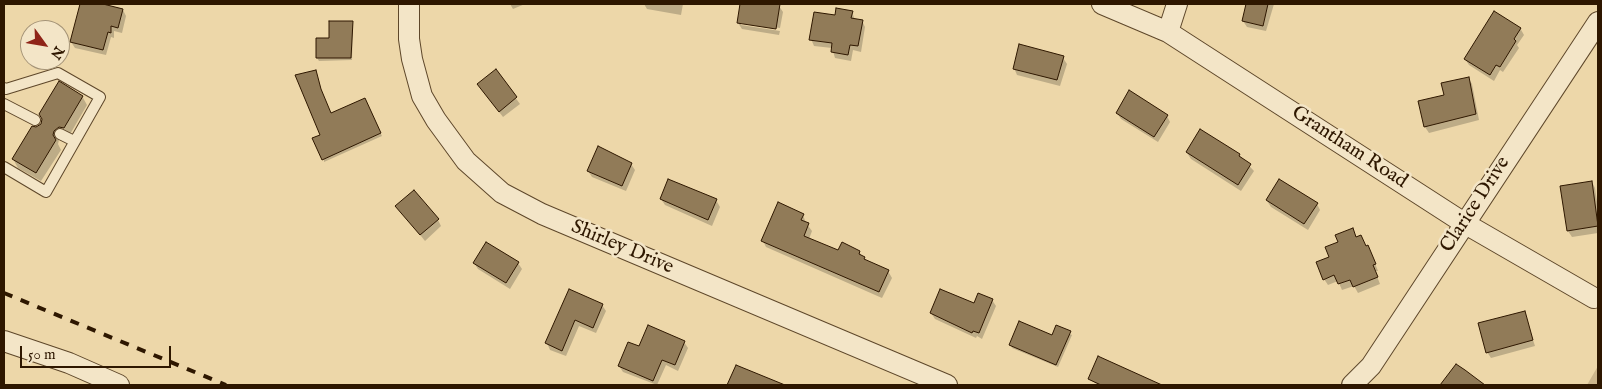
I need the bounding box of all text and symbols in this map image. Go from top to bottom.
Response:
north arrow [20,20,70,70]
text: N [46,43,68,62]
street label: Grantham Road [1286,102,1412,194]
street label: Clarice Drive [1436,152,1516,258]
street label: Shirley Drive [567,216,677,280]
scale bar [22,336,174,368]
text: 50 m [28,345,56,364]

